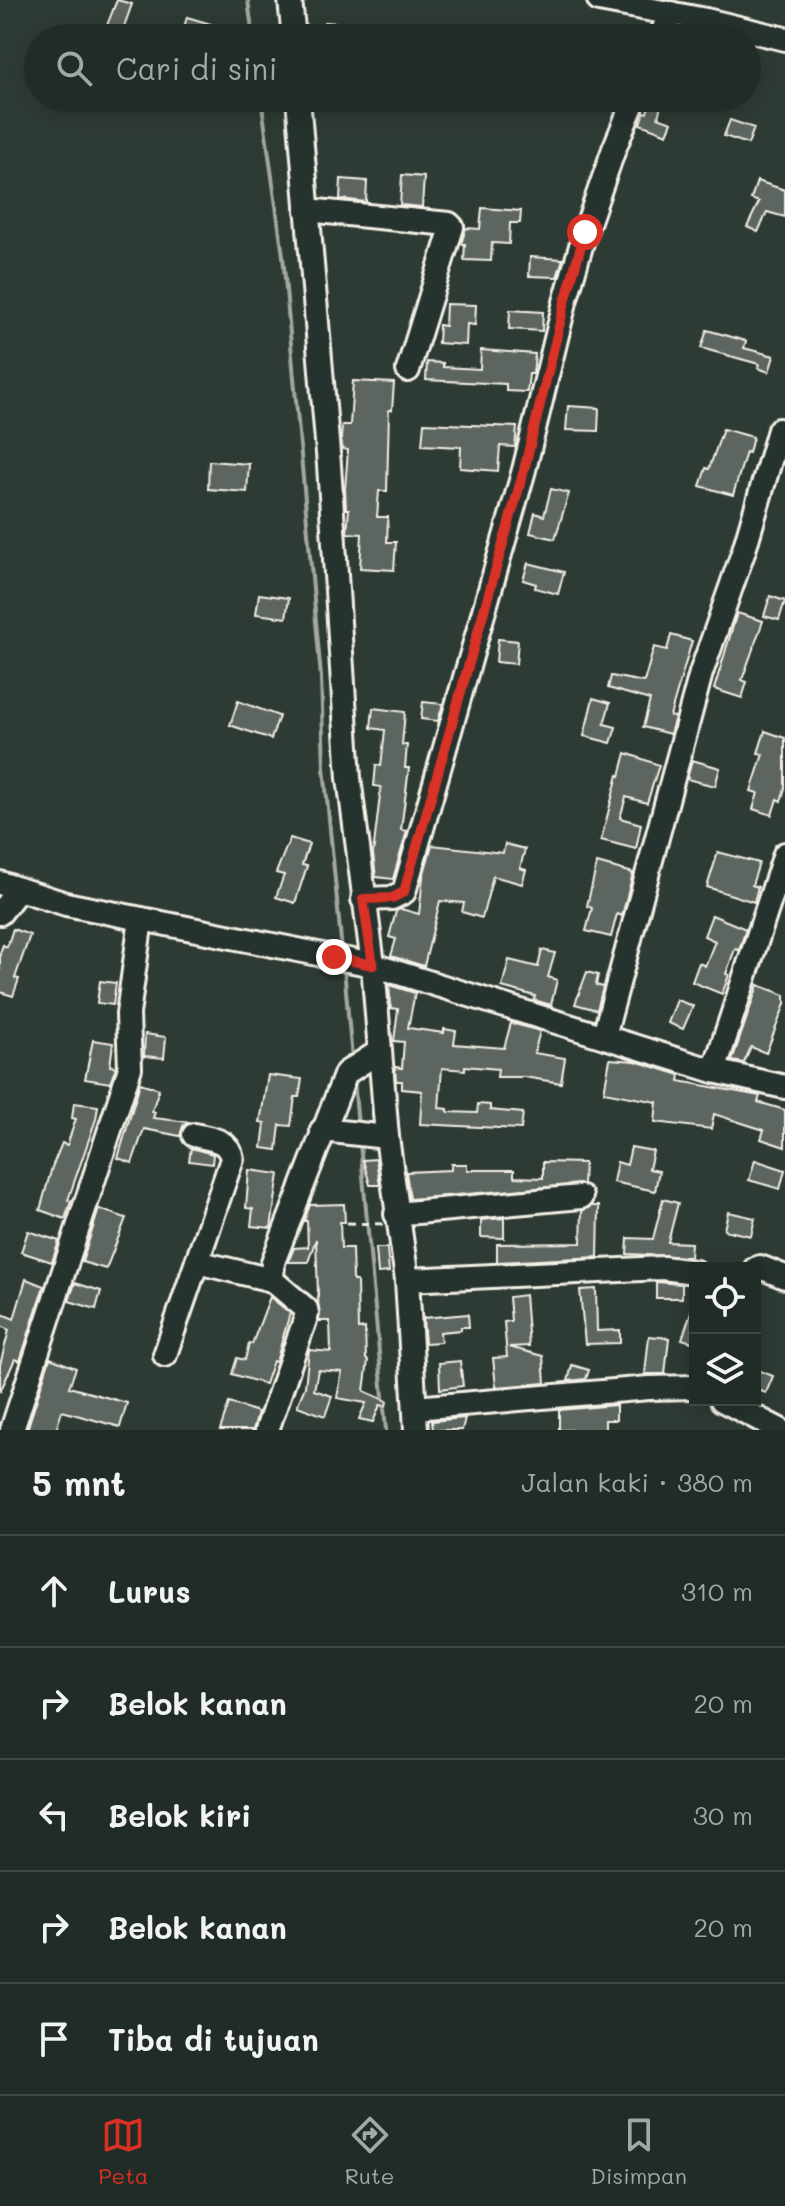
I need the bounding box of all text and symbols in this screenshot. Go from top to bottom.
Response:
search box [24,24,761,112]
icon: search [52,46,96,90]
text: Cari di sini [116,48,277,88]
route start [567,214,603,250]
route end [316,939,352,975]
map controls [689,1262,761,1406]
button: locate [689,1262,761,1334]
button: layers [689,1334,761,1406]
text: 5 mnt [32,1460,126,1505]
text: Jalan kaki · 380 m [521,1465,753,1499]
icon: ahead [32,1569,76,1613]
text: Lurus [108,1571,191,1611]
text: 310 m [681,1574,753,1608]
icon: right [32,1681,76,1725]
text: Belok kanan [108,1683,287,1723]
text: 20 m [693,1686,753,1720]
icon: left [32,1793,76,1837]
text: Belok kiri [108,1795,251,1835]
text: 30 m [693,1798,753,1832]
icon: right [32,1905,76,1949]
text: Belok kanan [108,1907,287,1947]
text: 20 m [693,1910,753,1944]
icon: arrive [32,2017,76,2061]
text: Tiba di tujuan [108,2019,319,2059]
tab: Peta [98,2113,149,2190]
tab: Rute [345,2113,394,2190]
tab: Disimpan [591,2113,687,2190]

